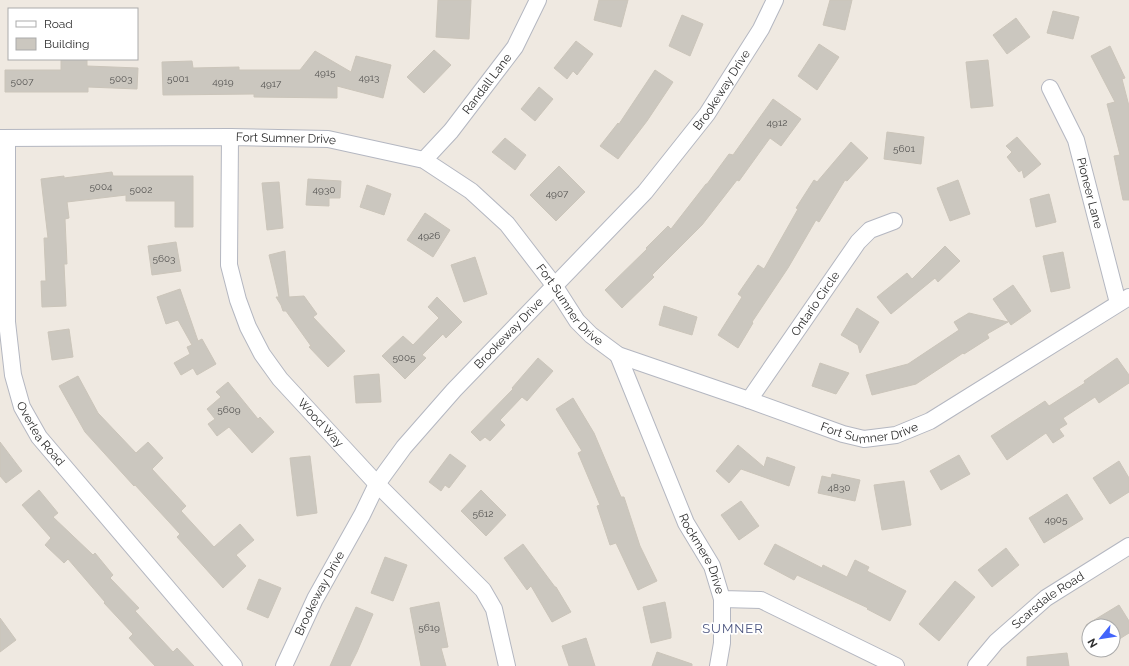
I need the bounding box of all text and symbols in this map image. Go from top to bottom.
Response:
legend [8,8,138,60]
text: Road [44,17,73,31]
text: Building [44,37,90,51]
street label: Brookeway Drive [690,47,753,133]
street label: Randall Lane [460,51,514,117]
house number: 4915 [314,67,336,78]
house number: 4913 [359,72,379,83]
house number: 5003 [109,73,133,84]
house number: 5001 [167,73,190,84]
house number: 5007 [11,76,34,87]
house number: 4919 [212,76,234,87]
house number: 4917 [261,78,282,89]
house number: 4912 [767,117,787,128]
street label: Fort Sumner Drive [236,130,337,148]
house number: 5601 [893,143,916,154]
street label: Pioneer Lane [1074,156,1106,230]
house number: 5004 [89,181,113,192]
house number: 5002 [130,184,152,195]
house number: 4930 [313,184,335,195]
house number: 4907 [546,188,569,199]
house number: 4926 [418,230,440,241]
house number: 5603 [153,253,175,264]
street label: Fort Sumner Drive [533,261,606,348]
street label: Ontario Circle [788,269,843,339]
street label: Brookeway Drive [471,295,546,372]
house number: 5005 [392,352,416,363]
street label: Wood Way [295,396,347,450]
street label: Overlea Road [14,400,67,469]
house number: 5609 [217,404,241,415]
street label: Fort Sumner Drive [819,417,919,431]
text: Fort Sumner Drive [819,420,920,447]
house number: 4830 [828,482,850,493]
house number: 5612 [473,508,493,519]
street label: Rockmere Drive [676,512,727,596]
house number: 4905 [1045,514,1068,525]
street label: Brookeway Drive [292,549,347,638]
street label: Scarsdale Road [1009,569,1087,632]
north arrow [1081,618,1121,658]
district label: SUMNER [702,621,764,636]
house number: 5619 [418,622,440,633]
text: N [1085,636,1101,650]

